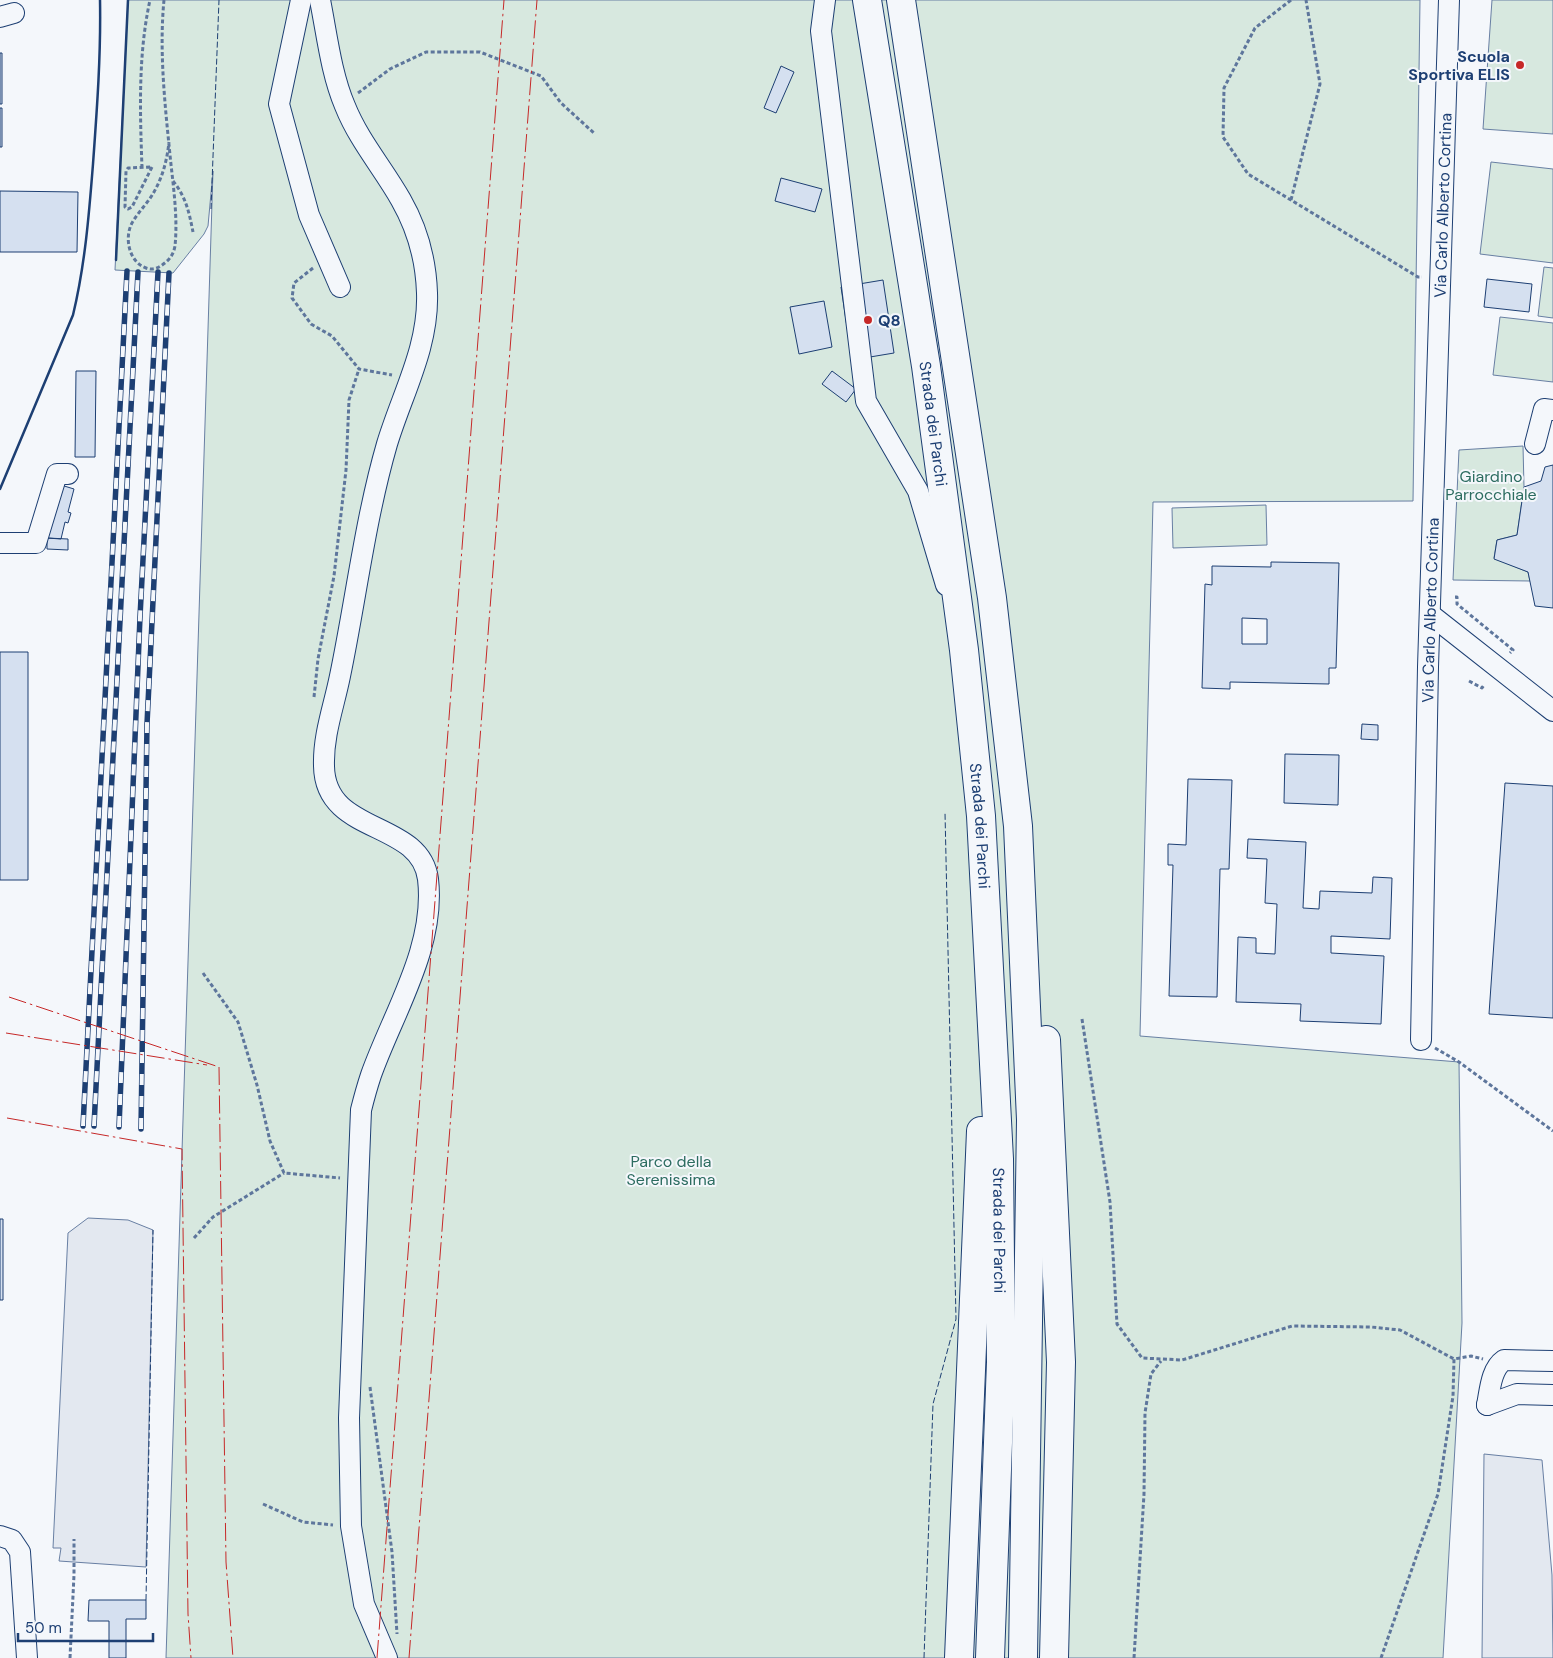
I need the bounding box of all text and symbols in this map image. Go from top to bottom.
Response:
place label: Scuola Sportiva ELIS [1408,46,1510,85]
marker: Scuola Sportiva ELIS [1514,59,1526,71]
street label: Via Carlo Alberto Cortina [1429,112,1456,298]
place label: Q8 [878,310,901,331]
marker: Q8 [862,314,874,326]
street label: Strada dei Parchi [915,360,952,488]
park label: Giardino Parrocchiale [1445,466,1537,505]
street label: Via Carlo Alberto Cortina [1417,517,1443,703]
street label: Strada dei Parchi [965,762,995,889]
park label: Parco della Serenissima [627,1151,715,1190]
street label: Strada dei Parchi [989,1167,1011,1293]
scale bar [18,1610,152,1642]
text: 50 m [25,1618,62,1638]

